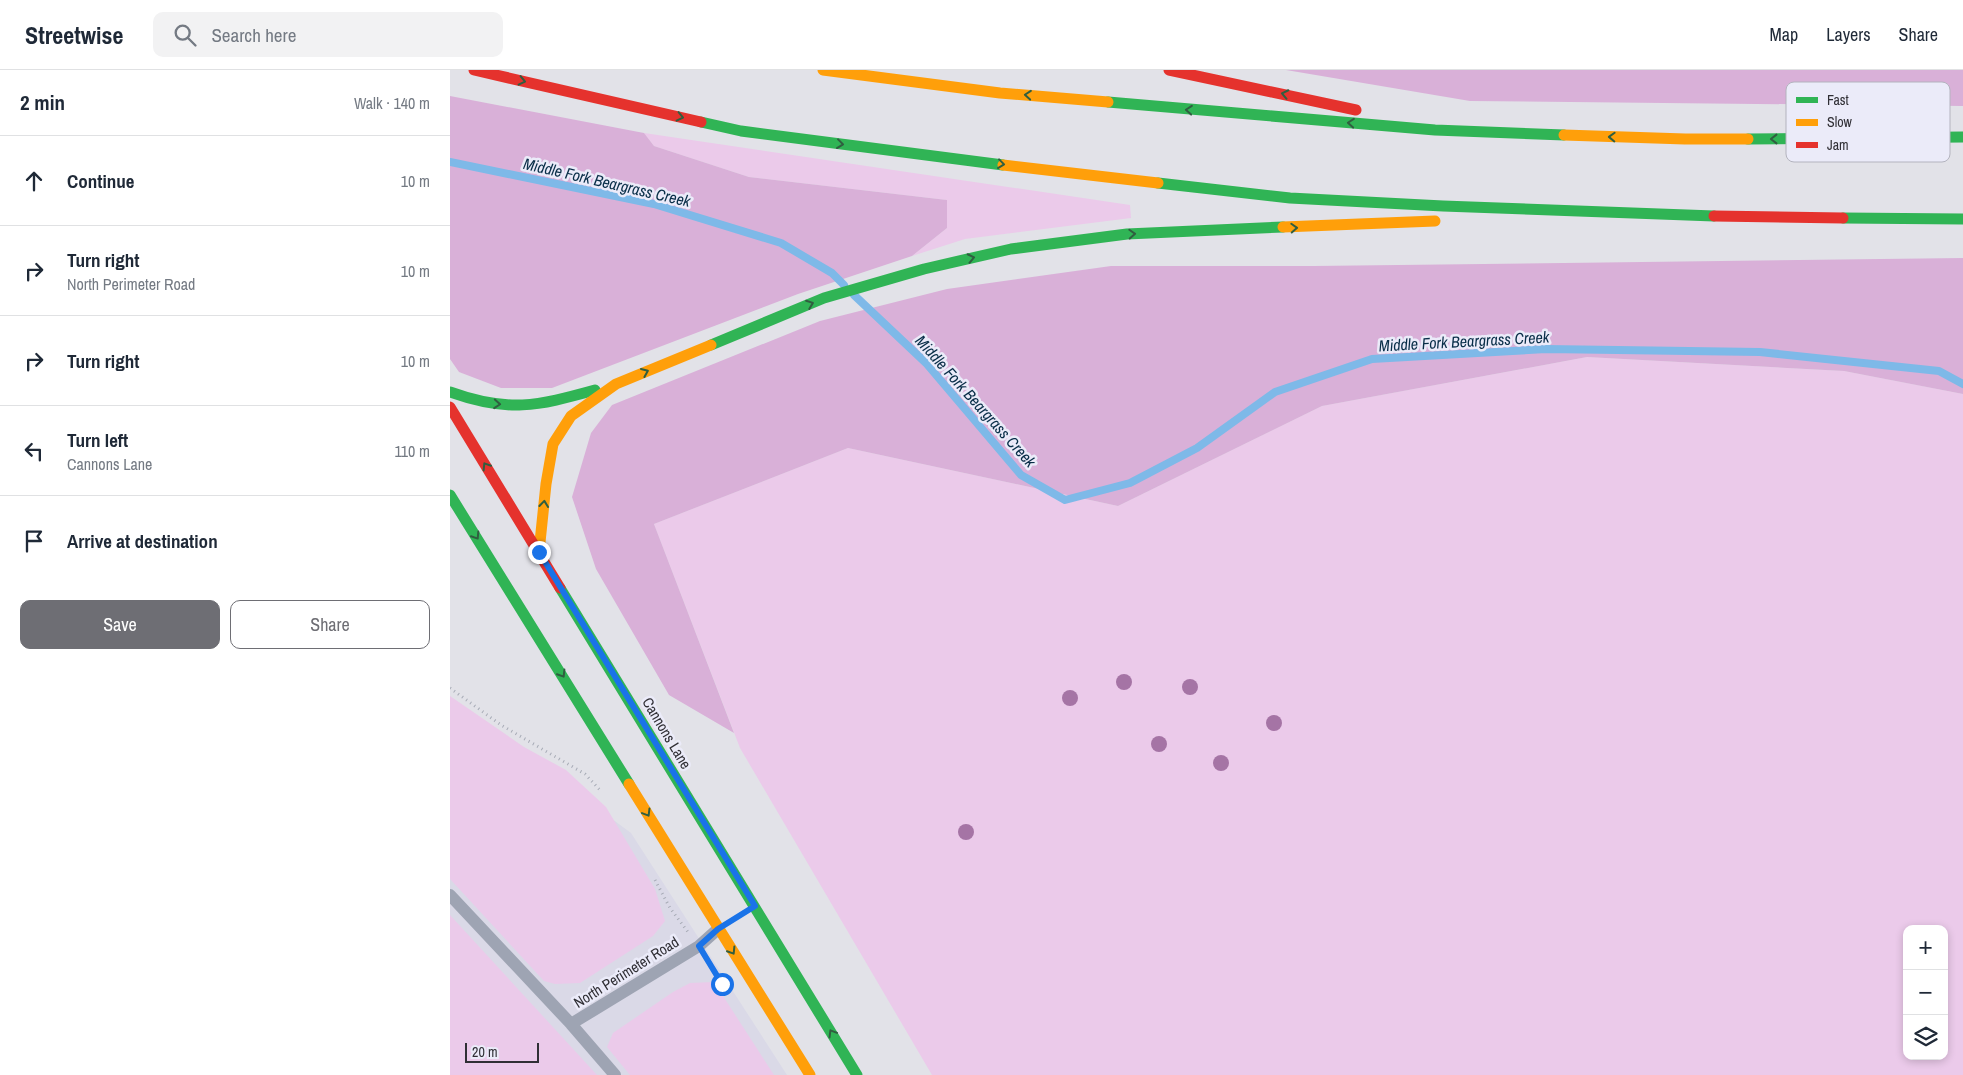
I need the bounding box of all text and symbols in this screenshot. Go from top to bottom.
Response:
search box [153,12,503,57]
text: Streetwise [25,19,123,51]
icon: search [171,21,199,49]
text: Search here [211,22,296,48]
text: Map [1770,22,1798,47]
text: Layers [1826,22,1871,47]
text: Share [1899,22,1938,47]
one-way arrow [517,75,526,86]
legend [1786,82,1950,162]
text: 2 min [20,88,65,117]
one-way arrow [1281,89,1290,100]
one-way arrow [1023,90,1031,101]
text: Fast [1827,91,1849,109]
text: Walk · 140 m [354,92,430,114]
one-way arrow [1185,105,1193,116]
one-way arrow [676,111,685,122]
text: Slow [1827,113,1853,131]
one-way arrow [1347,118,1355,129]
one-way arrow [1608,131,1616,142]
one-way arrow [1770,134,1778,144]
text: Jam [1827,136,1849,154]
one-way arrow [836,138,844,149]
water label: Middle Fork Beargrass Creek [521,152,693,212]
one-way arrow [998,158,1006,169]
icon: ahead [20,167,48,195]
text: Continue [67,168,135,194]
text: 10 m [401,170,430,192]
one-way arrow [1291,222,1299,233]
one-way arrow [1128,229,1136,240]
text: Turn right [67,247,139,273]
one-way arrow [967,253,976,264]
icon: right [20,257,48,285]
text: 10 m [401,260,430,282]
text: North Perimeter Road [67,273,195,295]
one-way arrow [806,299,814,309]
water label: Middle Fork Beargrass Creek [1378,326,1550,356]
water label: Middle Fork Beargrass Creek [911,330,1042,472]
icon: right [20,347,48,375]
text: Turn right [67,348,139,374]
text: 10 m [401,350,430,372]
one-way arrow [640,368,649,378]
one-way arrow [493,399,501,410]
text: Turn left [67,427,128,453]
icon: left [20,437,48,465]
text: 110 m [394,440,430,462]
text: Cannons Lane [67,453,152,475]
one-way arrow [483,462,493,471]
one-way arrow [538,499,549,507]
icon: arrive [20,527,48,555]
text: Arrive at destination [67,528,218,554]
one-way arrow [470,531,480,540]
route end [528,541,551,564]
button: Save [20,600,220,649]
button: Share [230,600,430,649]
one-way arrow [556,669,566,678]
street label: Cannons Lane [637,693,697,773]
one-way arrow [641,807,651,816]
map controls [1903,925,1948,1060]
button: + [1903,925,1948,970]
street label: North Perimeter Road [569,931,683,1013]
one-way arrow [726,946,735,955]
button: − [1903,970,1948,1015]
route start [711,973,734,996]
button: layers [1903,1015,1948,1060]
one-way arrow [829,1030,839,1039]
scale bar [465,1040,539,1063]
text: 20 m [472,1043,498,1061]

